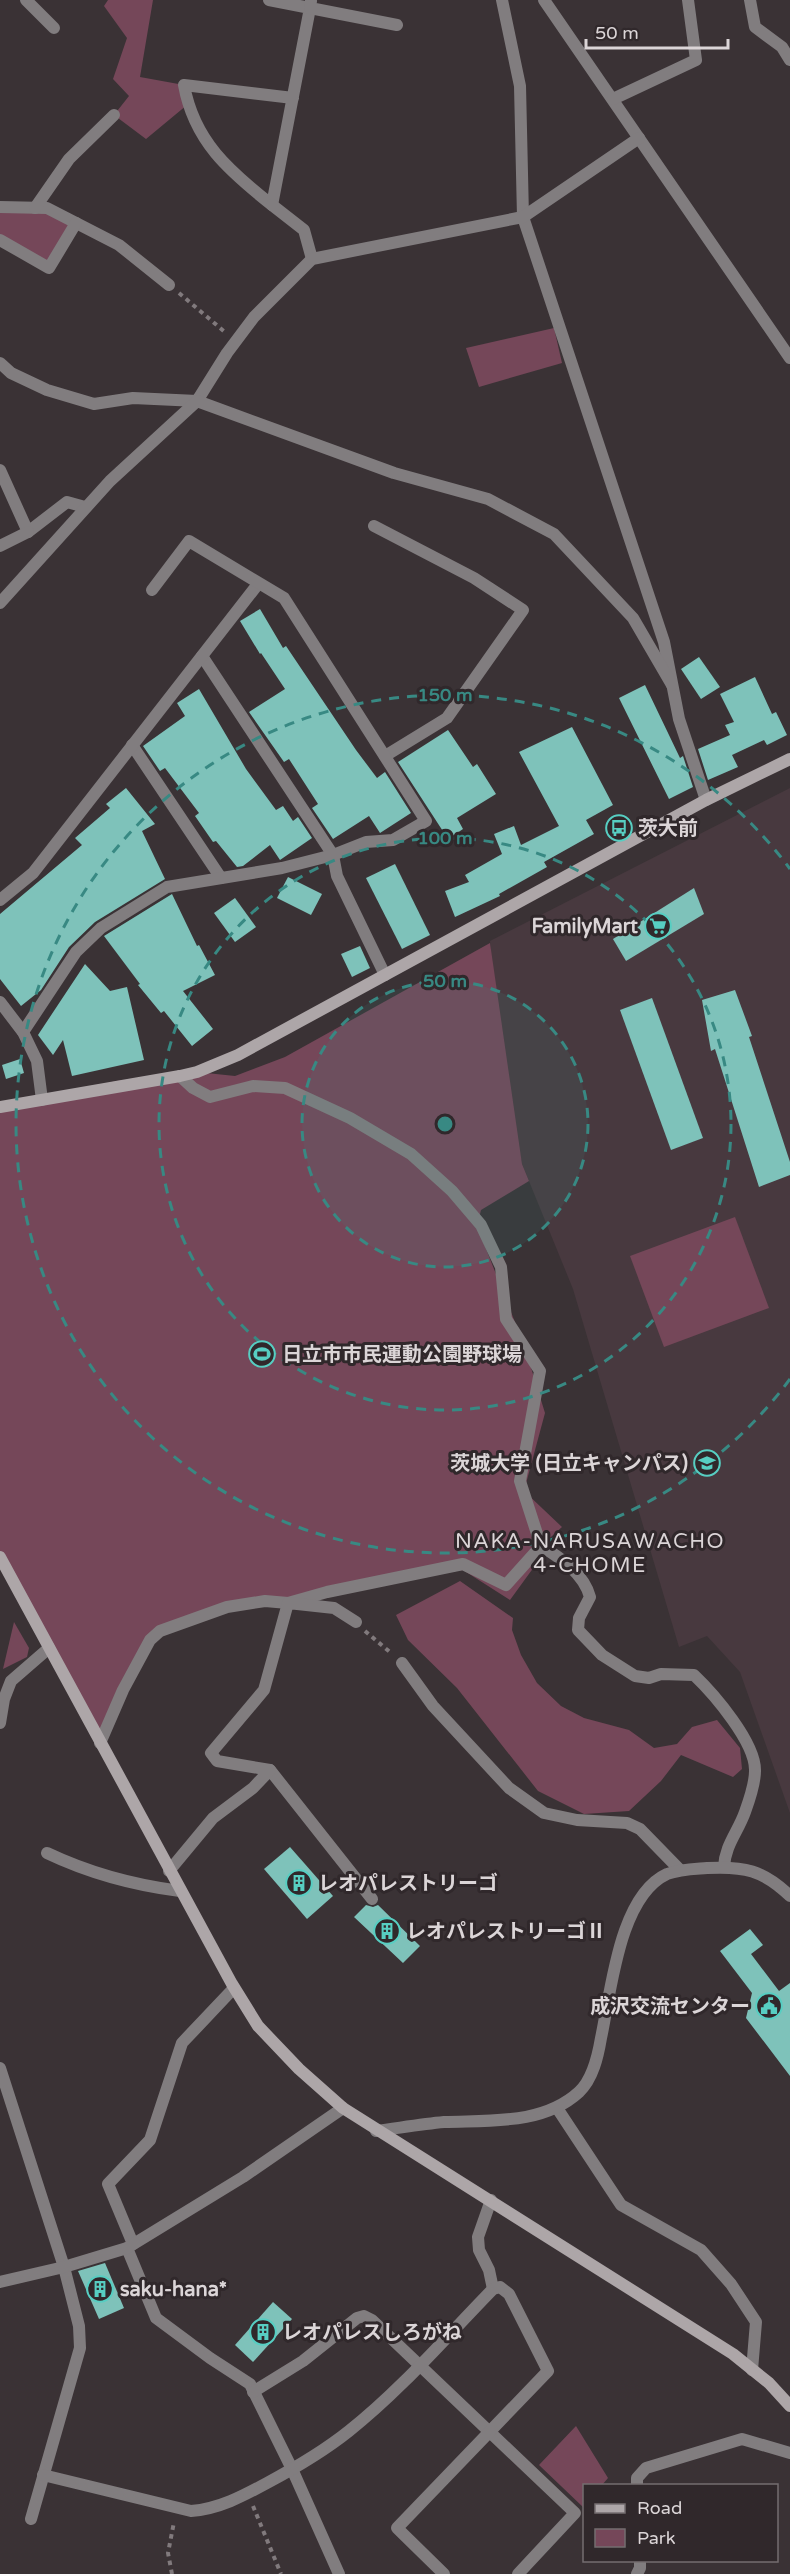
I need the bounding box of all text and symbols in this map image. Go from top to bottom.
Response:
scale bar [586,12,728,50]
text: 50 m [595,22,639,44]
text: 150 m [417,684,473,706]
bus stop icon: 茨大前 [604,813,634,843]
place label: 茨大前 [638,817,698,841]
text: 100 m [417,827,473,849]
supermarket icon: FamilyMart [643,911,673,941]
place label: FamilyMart [531,915,638,939]
text: 50 m [423,970,467,992]
centre of rings [435,1114,455,1134]
sports icon: 日立市市民運動公園野球場 [247,1339,277,1369]
place label: 日立市市民運動公園野球場 [282,1343,522,1367]
school or university icon: 茨城大学 (日立キャンパス) [692,1448,722,1478]
place label: 茨城大学 (日立キャンパス) [450,1452,688,1476]
district label: NAKA-NARUSAWACHO 4-CHOME [455,1529,725,1578]
building icon: レオパレストリーゴ [284,1868,314,1898]
place label: レオパレストリーゴ [318,1872,498,1896]
building icon: レオパレストリーゴⅡ [372,1916,402,1946]
place label: レオパレストリーゴⅡ [406,1920,606,1944]
public building icon: 成沢交流センター [754,1991,784,2021]
place label: 成沢交流センター [590,1995,750,2019]
building icon: saku-hana* [85,2274,115,2304]
place label: saku-hana* [120,2278,227,2302]
building icon: レオパレスしろがね [248,2317,278,2347]
place label: レオパレスしろがね [282,2321,462,2345]
legend [583,2484,778,2562]
text: Road [637,2497,682,2519]
text: Park [637,2527,676,2549]

